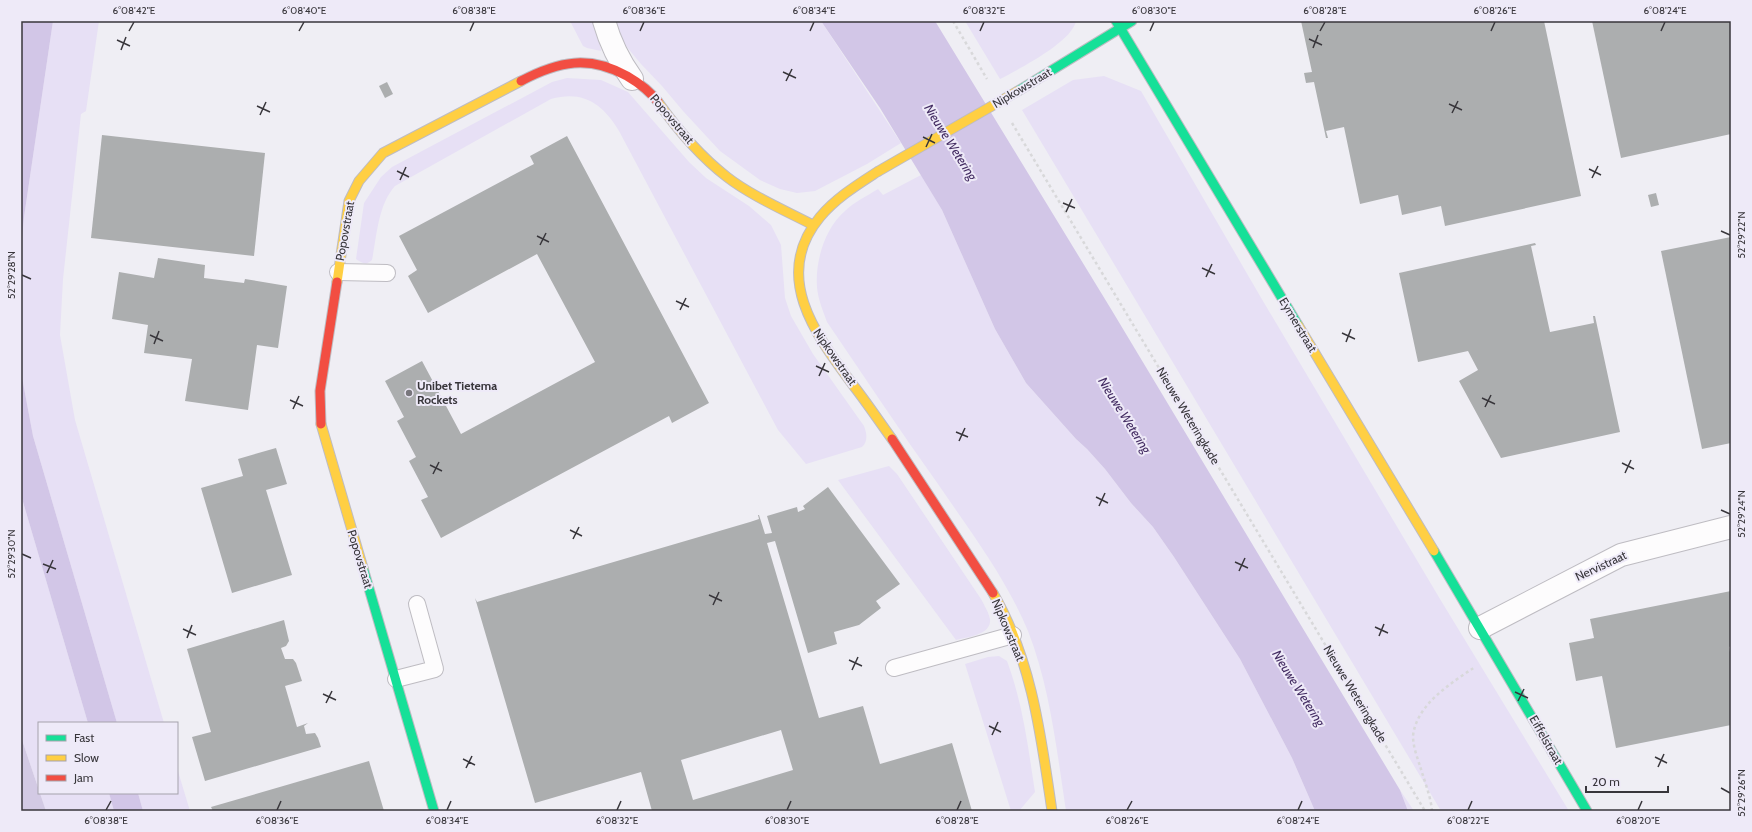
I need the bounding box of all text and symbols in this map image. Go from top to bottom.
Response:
text: 6°08'42"E [113,4,156,17]
text: 6°08'40"E [282,4,327,17]
text: 6°08'38"E [452,4,496,17]
text: 6°08'36"E [622,4,666,17]
text: 6°08'34"E [792,4,836,17]
text: 6°08'32"E [963,4,1006,17]
text: 6°08'30"E [1132,4,1177,17]
text: 6°08'28"E [1303,4,1347,17]
text: 6°08'26"E [1474,4,1517,17]
text: 6°08'24"E [1644,4,1687,17]
street label: Nipkowstraat [990,64,1054,111]
street label: Popovstraat [647,91,698,147]
water label: Nieuwe Wetering [921,101,981,184]
street label: Popovstraat [332,200,357,262]
text: 52°29'22"N [1735,212,1748,258]
text: 52°29'28"N [5,251,18,299]
street label: Eymerstraat [1276,295,1321,355]
street label: Nipkowstraat [810,325,861,388]
street label: Nieuwe Weteringkade [1153,364,1223,467]
water label: Nieuwe Wetering [1095,374,1155,457]
place label: Unibet Tietema Rockets [417,378,497,407]
marker: Unibet Tietema Rockets [404,388,414,398]
text: 52°29'24"N [1735,490,1748,538]
street label: Popovstraat [344,528,376,590]
text: 52°29'30"N [5,530,18,578]
street label: Nervistraat [1573,547,1629,584]
street label: Nipkowstraat [989,596,1028,663]
street label: Nieuwe Weteringkade [1320,642,1390,745]
water label: Nieuwe Wetering [1269,647,1329,730]
street label: Eiffelstraat [1526,712,1567,767]
legend [38,722,178,794]
text: Fast [74,730,94,745]
text: Slow [74,750,99,765]
scale bar [1586,768,1668,794]
text: 52°29'26"N [1735,769,1748,817]
text: Jam [73,770,93,785]
text: 20 m [1592,774,1620,789]
text: 6°08'38"E [84,814,128,827]
text: 6°08'36"E [255,814,299,827]
text: 6°08'34"E [425,814,469,827]
text: 6°08'32"E [596,814,639,827]
text: 6°08'30"E [765,814,810,827]
text: 6°08'28"E [935,814,979,827]
text: 6°08'26"E [1106,814,1149,827]
text: 6°08'24"E [1277,814,1320,827]
text: 6°08'22"E [1447,814,1490,827]
text: 6°08'20"E [1616,814,1661,827]

